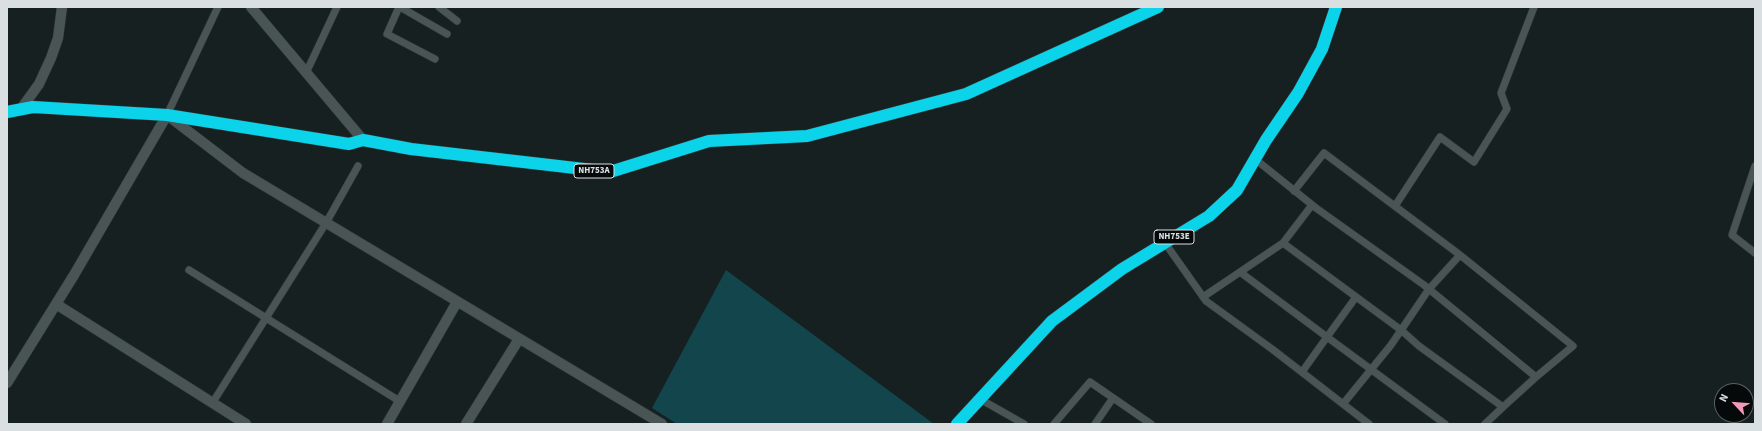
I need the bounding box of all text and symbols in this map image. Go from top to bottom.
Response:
road number: NH753A [574,164,614,178]
road number: NH753E [1154,230,1194,244]
north arrow [1714,383,1754,423]
text: N [1715,391,1732,405]

